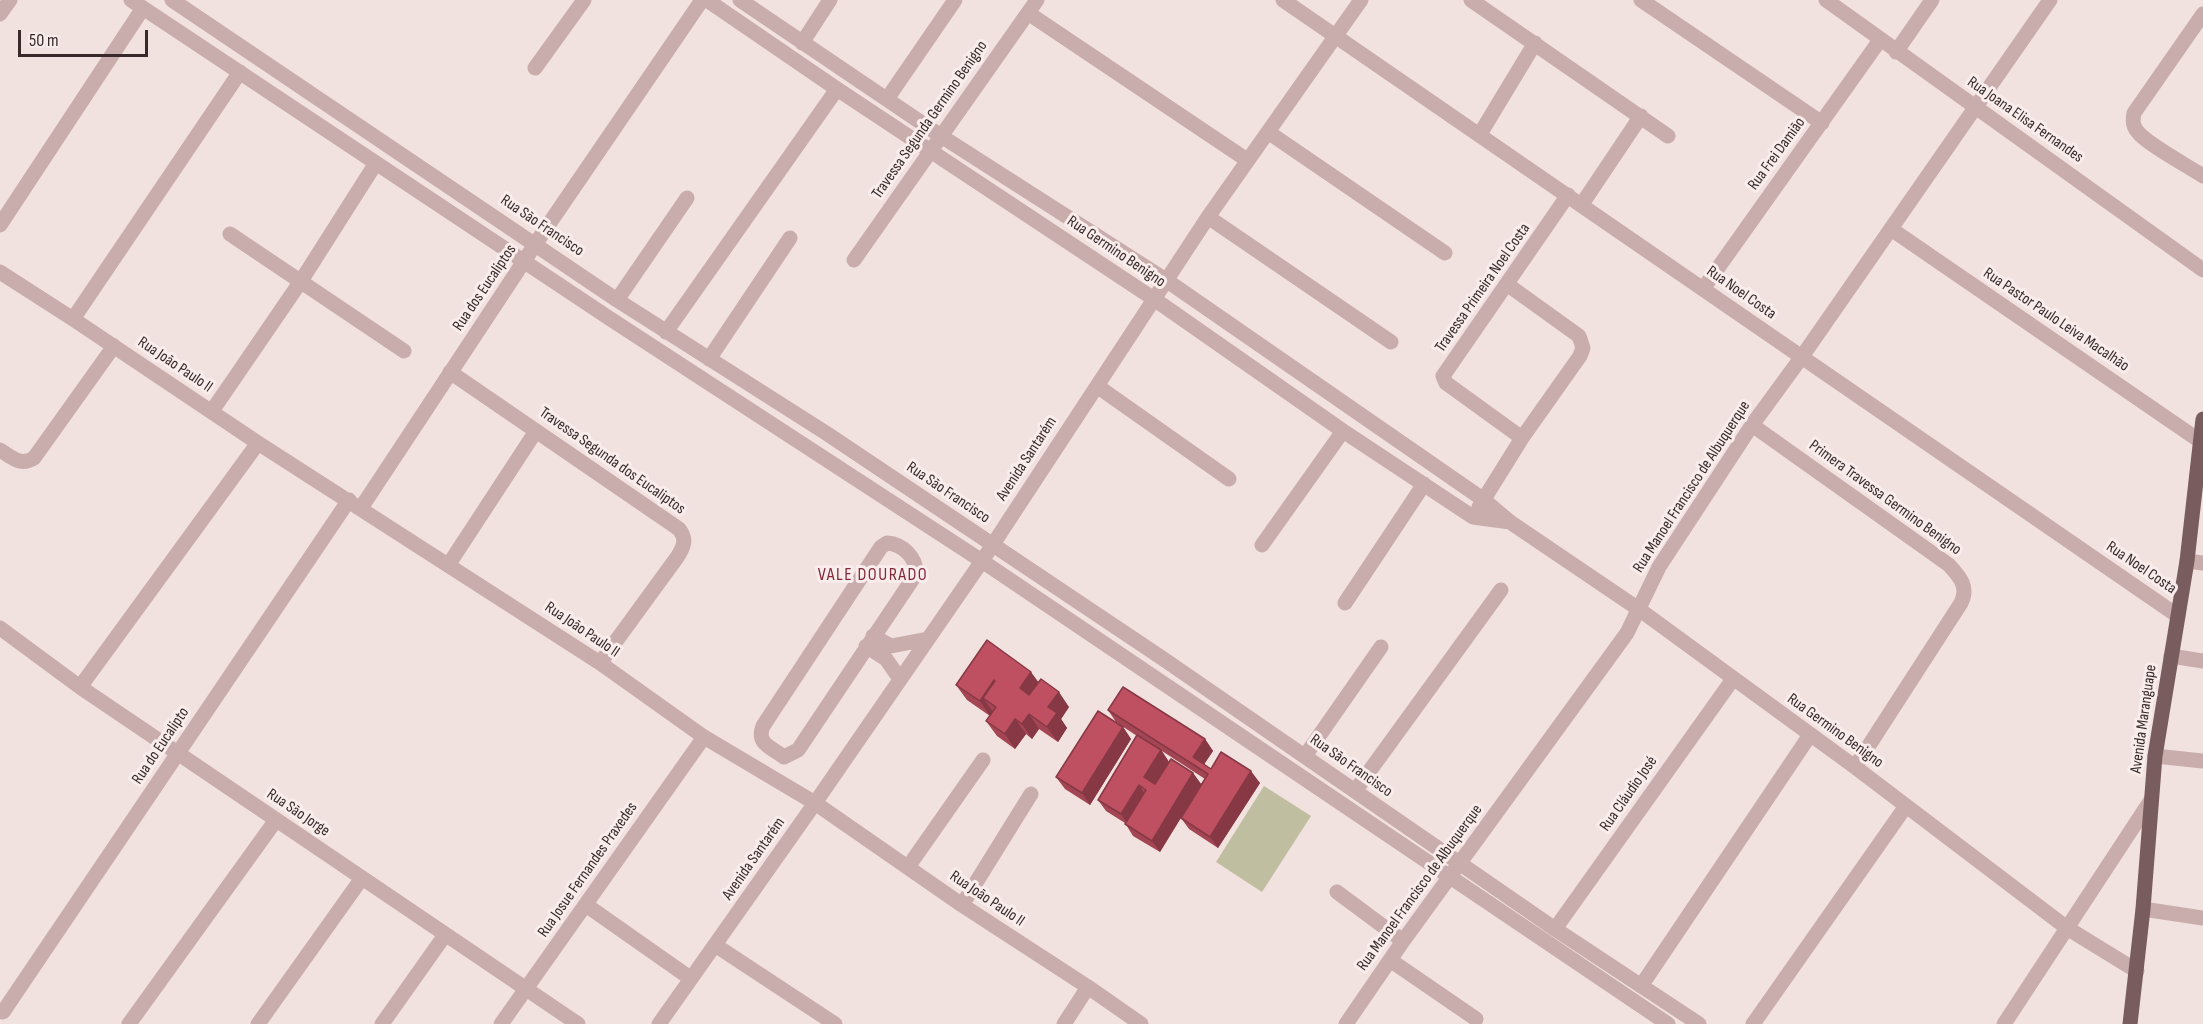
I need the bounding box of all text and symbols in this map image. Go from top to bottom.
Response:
scale bar [21,18,152,56]
text: 50 m [29,30,59,51]
street label: Travessa Segunda Germino Benigno [868,37,992,203]
street label: Rua Joana Elisa Fernandes [1963,73,2087,167]
street label: Rua Frei Damião [1744,114,1810,194]
street label: Rua São Francisco [497,191,587,261]
street label: Rua Germino Benigno [1063,212,1169,292]
street label: Travessa Primeira Noel Costa [1431,220,1535,356]
street label: Rua dos Eucaliptos [449,241,521,335]
street label: Rua Noel Costa [1703,262,1779,324]
street label: Rua Pastor Paulo Leiva Macalhão [1979,264,2133,376]
street label: Rua João Paulo II [134,333,216,397]
street label: Rua Manoel Francisco de Albuquerque [1629,398,1755,576]
street label: Travessa Segunda dos Eucaliptos [535,403,689,519]
street label: Avenida Santarém [993,413,1061,505]
street label: Primera Travessa Germino Benigno [1805,436,1965,560]
street label: Rua São Francisco [903,458,993,528]
street label: Rua Noel Costa [2102,538,2180,598]
district label: VALE DOURADO [818,564,928,586]
street label: Rua João Paulo II [541,598,623,662]
street label: Avenida Maranguape [2127,663,2161,775]
street label: Rua Germino Benigno [1783,690,1887,772]
street label: Rua do Eucalipto [128,704,194,788]
street label: Rua São Francisco [1306,730,1396,802]
street label: Rua Cláudio José [1596,753,1662,835]
street label: Rua São Jorge [263,785,333,841]
street label: Rua Josue Fernandes Praxedes [534,799,642,941]
street label: Rua Manoel Francisco de Albuquerque [1353,801,1487,975]
street label: Avenida Santarém [719,814,789,904]
street label: Rua João Paulo II [946,867,1028,931]

